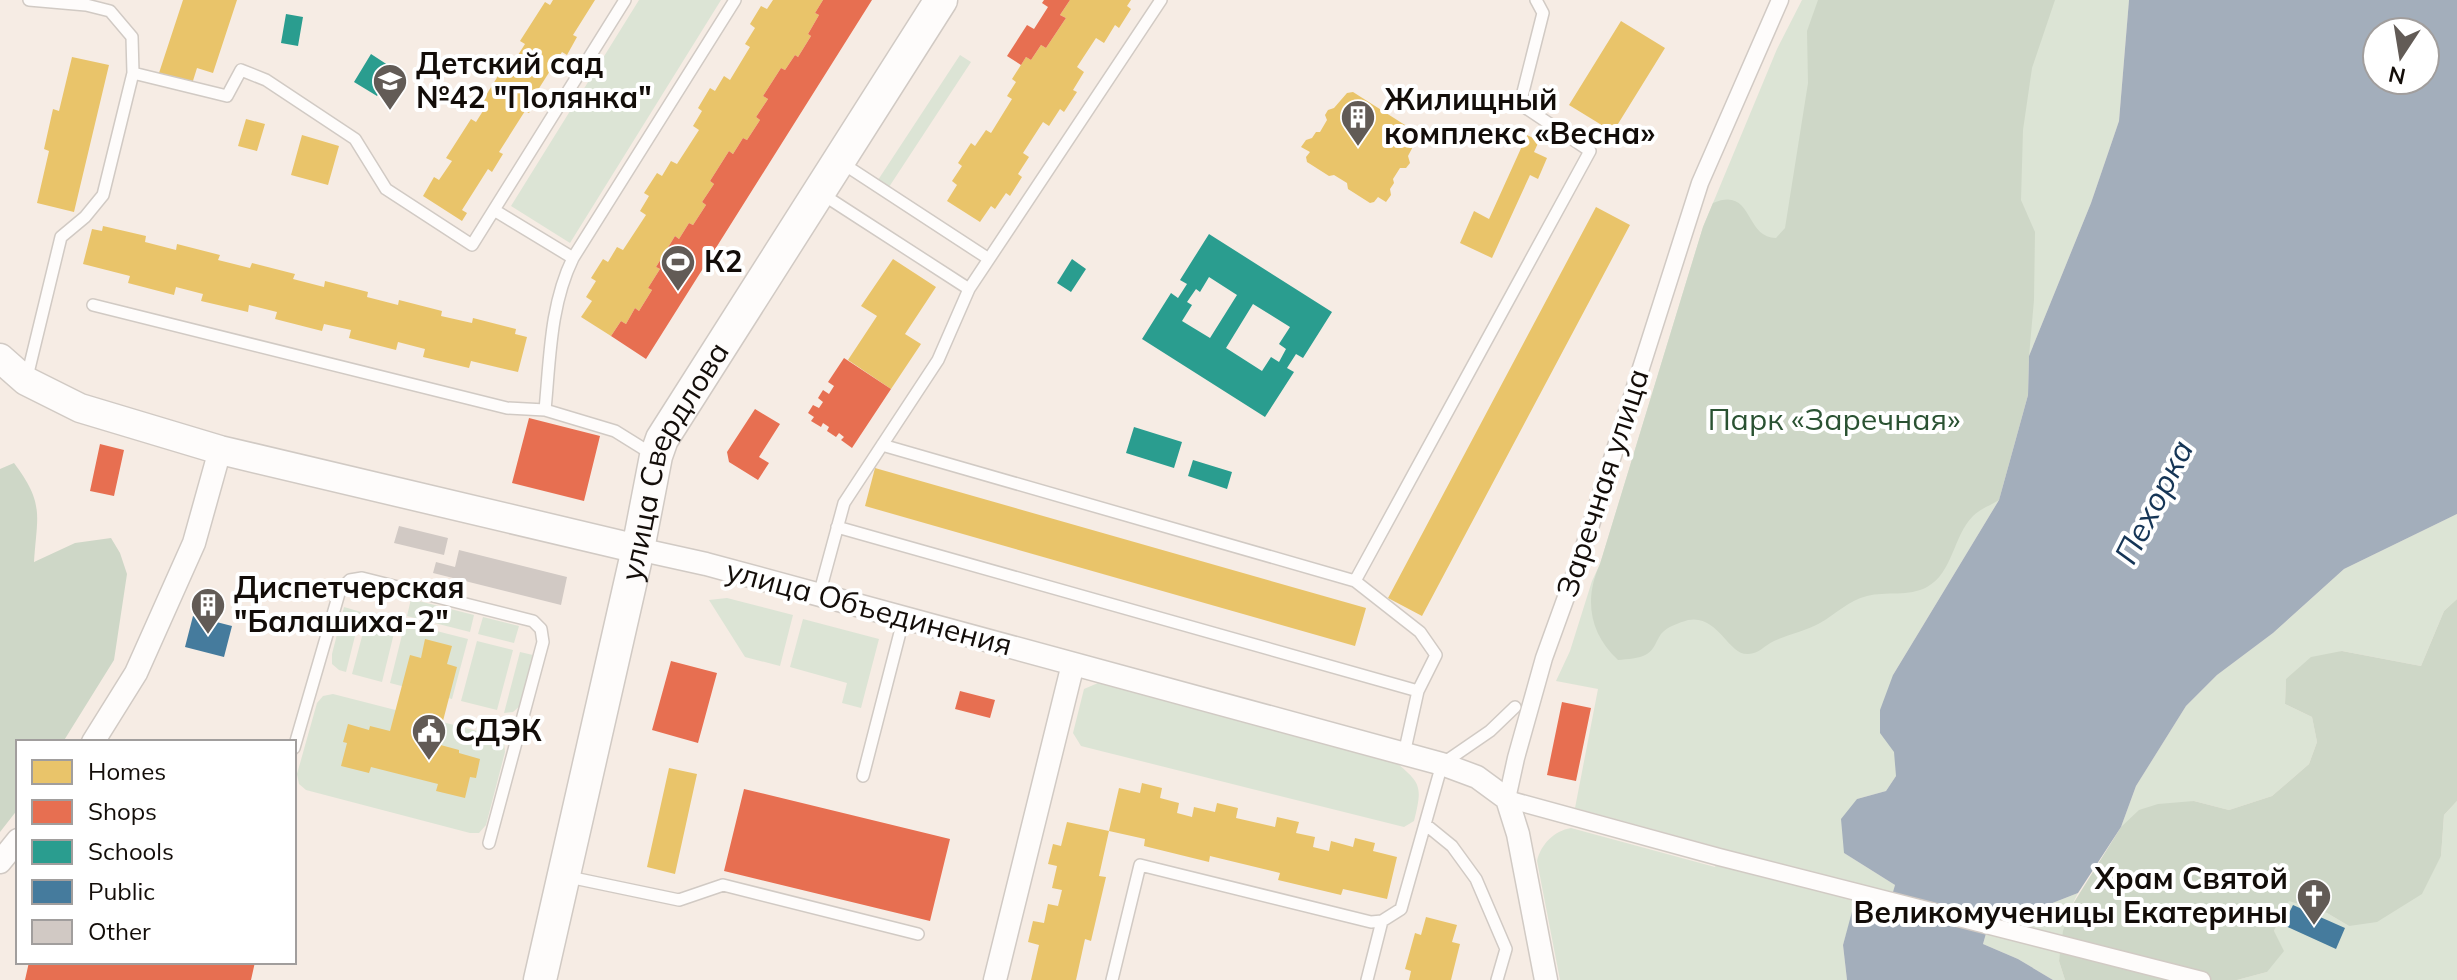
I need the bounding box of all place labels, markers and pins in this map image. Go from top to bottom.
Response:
place label: Детский сад №42 "Полянка" [416,44,652,116]
school or university icon: Детский сад №42 "Полянка" [371,62,409,112]
place label: Жилищный комплекс «Весна» [1384,80,1655,152]
building icon: Жилищный комплекс «Весна» [1339,98,1377,148]
place label: К2 [704,242,743,280]
sports icon: К2 [659,243,697,293]
place label: Диспетчерская "Балашиха-2" [234,568,465,640]
building icon: Диспетчерская "Балашиха-2" [189,586,227,636]
place label: СДЭК [455,711,542,749]
public building icon: СДЭК [410,712,448,762]
place label: Храм Святой Великомученицы Екатерины [1854,859,2288,931]
church icon: Храм Святой Великомученицы Екатерины [2295,877,2333,927]

